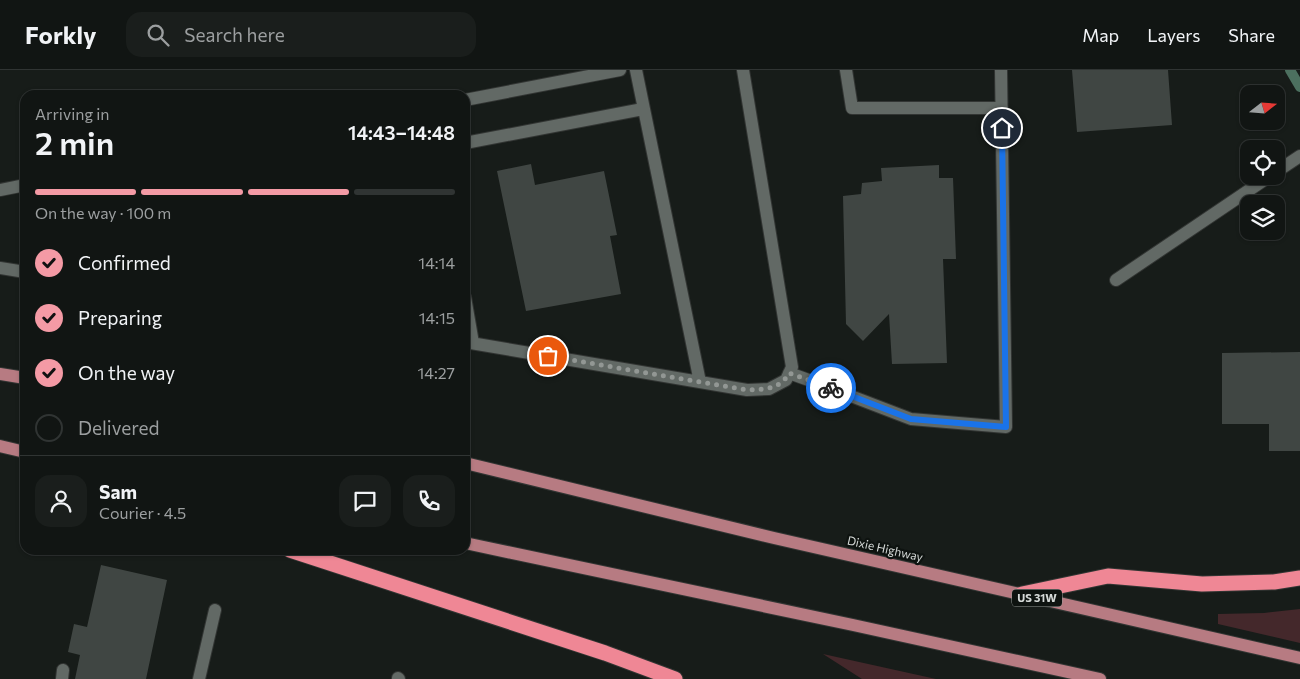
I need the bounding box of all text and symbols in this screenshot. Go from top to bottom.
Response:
search box [126,12,476,57]
text: Forkly [25,20,96,49]
icon: search [144,21,172,49]
text: Search here [184,23,285,46]
text: Map [1082,24,1119,46]
text: Layers [1147,24,1200,46]
text: Share [1228,24,1275,46]
north arrow [1240,85,1285,130]
map controls [1240,85,1285,240]
text: Arriving in [35,104,109,123]
pin [981,107,1023,149]
icon: home [988,114,1016,142]
text: 14:43–14:48 [348,121,455,144]
text: 2 min [35,122,114,162]
button: locate [1240,140,1285,185]
button: layers [1240,195,1285,240]
text: On the way · 100 m [35,203,171,222]
icon: check [35,249,63,277]
text: Confirmed [78,251,171,274]
text: 14:14 [418,253,455,272]
icon: check [35,304,63,332]
text: Preparing [78,306,162,329]
text: 14:15 [419,308,455,327]
pin [527,335,569,377]
icon: bag [534,342,562,370]
icon: check [35,359,63,387]
text: On the way [78,361,175,384]
text: 14:27 [418,363,455,382]
courier [806,363,856,413]
icon: bike [817,374,845,402]
text: Delivered [78,416,159,439]
button: person [35,475,87,527]
button: chat [339,475,391,527]
button: phone [403,475,455,527]
text: Sam [99,480,137,503]
text: Courier · 4.5 [99,503,186,522]
street label: Dixie Highway [846,533,924,564]
road number: US 31W [1012,590,1062,606]

